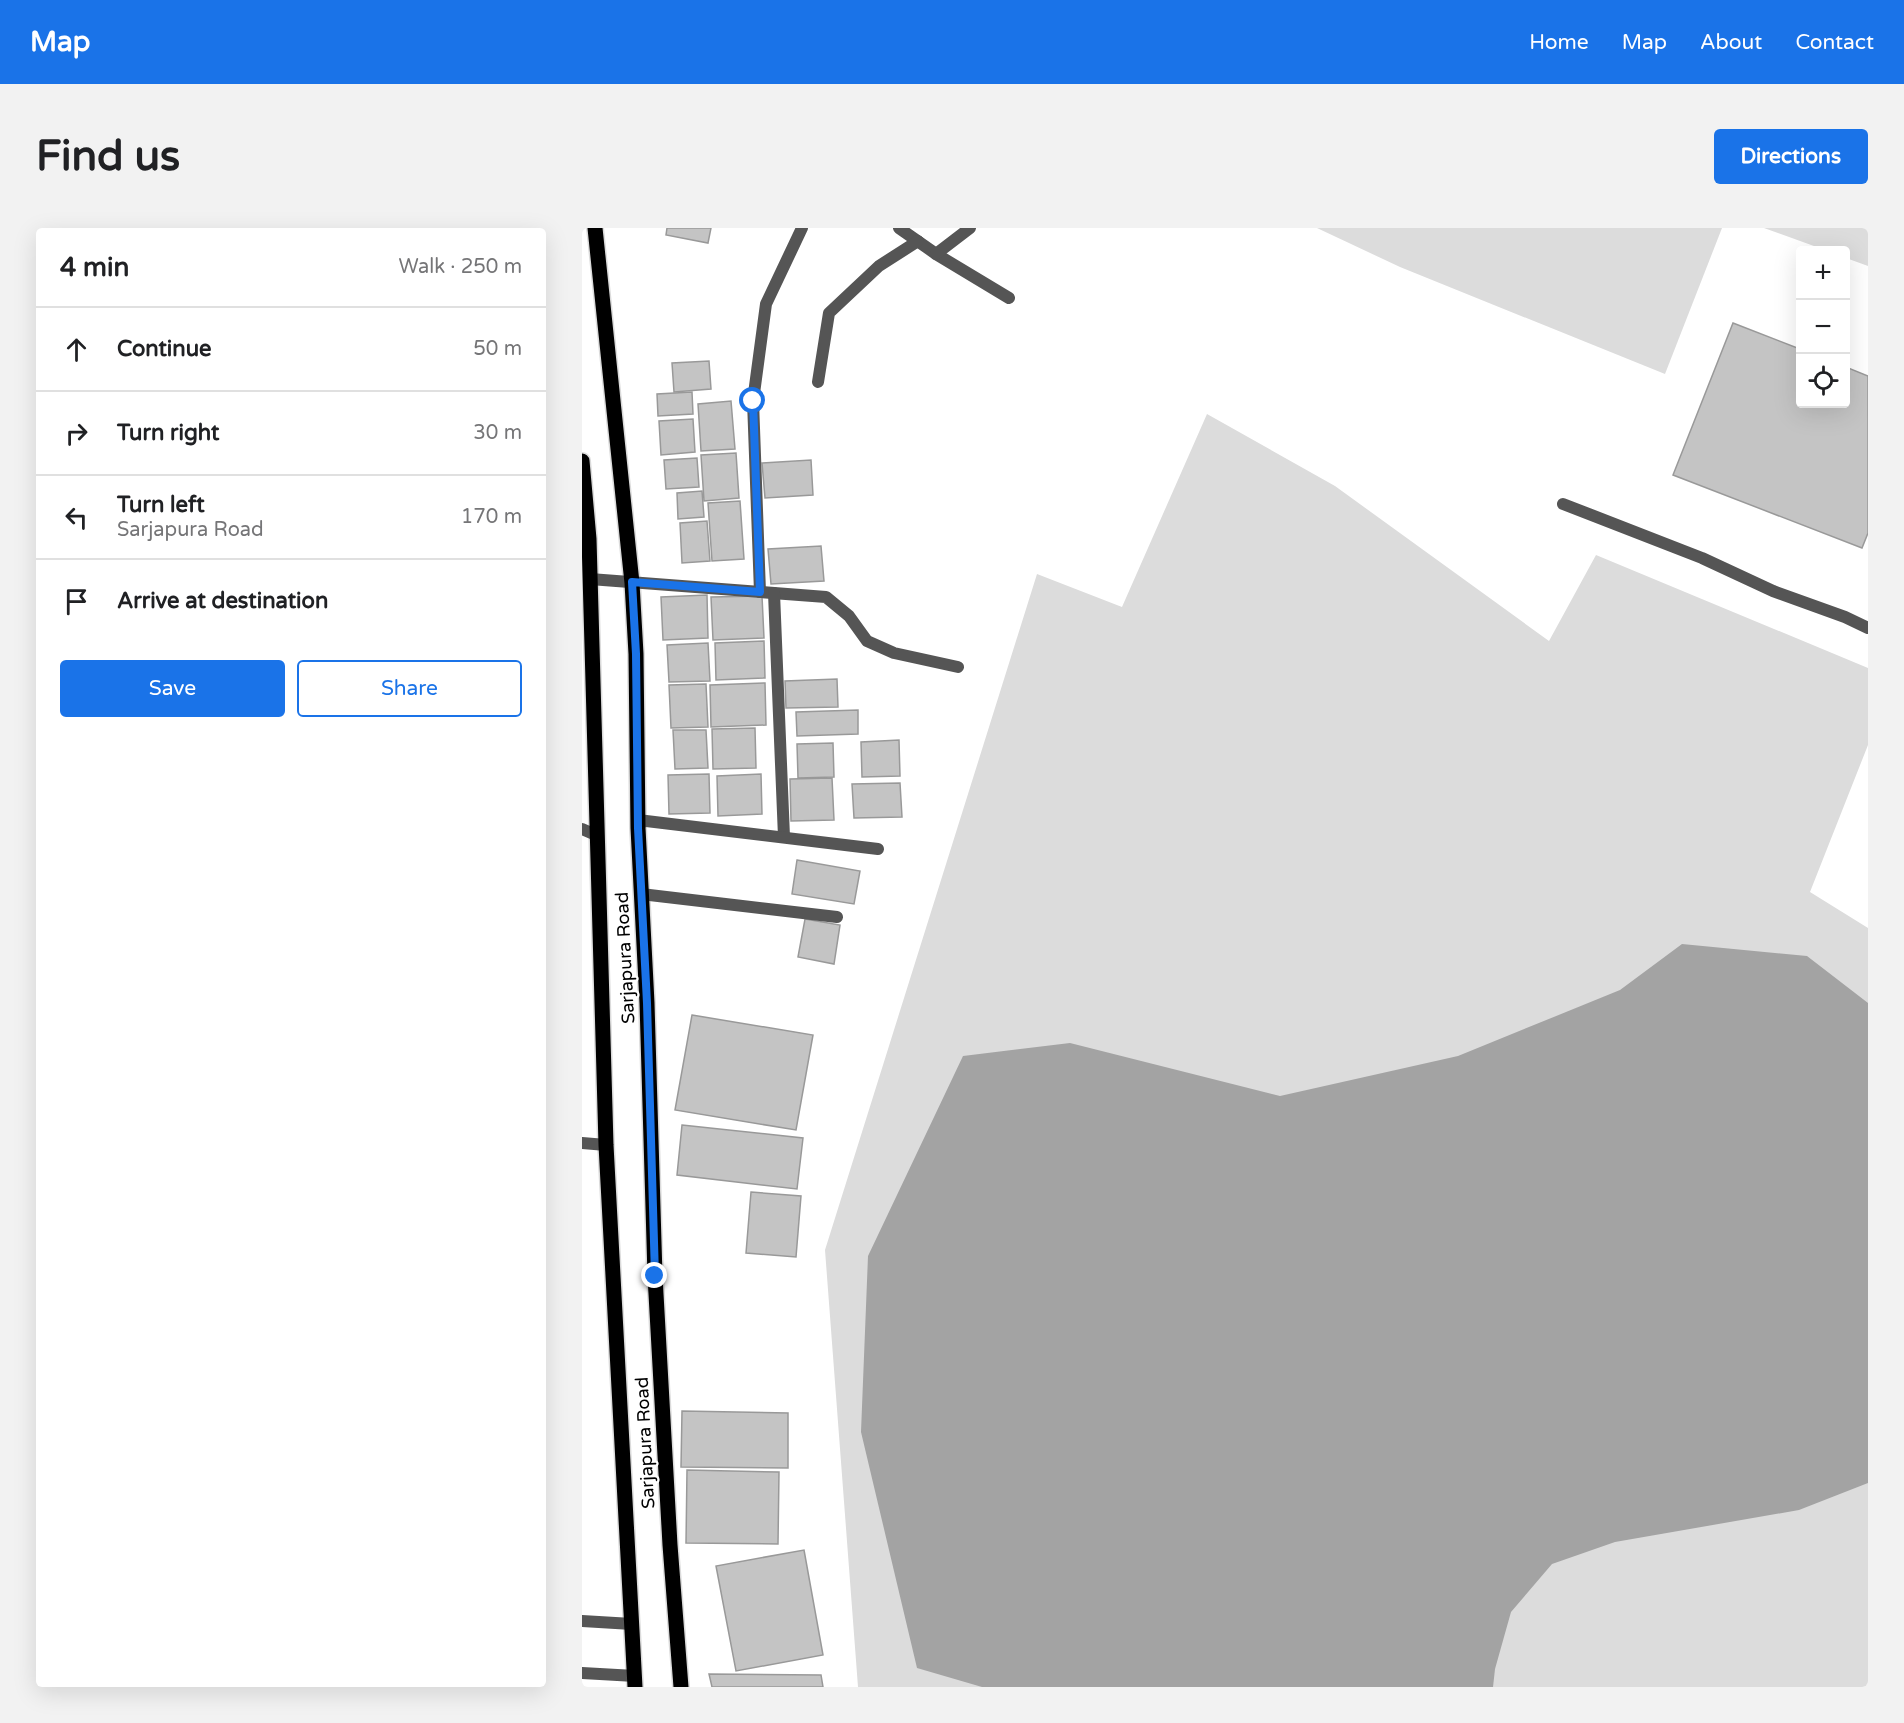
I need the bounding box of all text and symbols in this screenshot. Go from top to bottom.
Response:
text: Map [30,25,90,59]
text: Home [1529,30,1589,55]
text: Map [1622,30,1667,55]
text: About [1700,30,1762,55]
text: Contact [1795,30,1874,55]
button: Directions [1714,129,1868,184]
text: Find us [36,131,180,182]
map controls [1796,246,1850,408]
button: + [1796,246,1850,300]
text: 4 min [60,252,129,283]
text: Walk · 250 m [399,255,522,279]
button: − [1796,300,1850,354]
icon: ahead [60,333,93,366]
text: Continue [117,336,212,362]
text: 50 m [473,337,522,361]
button: locate [1796,354,1850,408]
route start [739,387,765,413]
icon: right [60,417,93,450]
text: Turn right [117,420,219,446]
text: 30 m [473,421,522,445]
text: Turn left [117,492,205,518]
icon: left [60,501,93,534]
text: 170 m [461,505,522,529]
text: Sarjapura Road [117,518,264,542]
icon: arrive [60,585,93,618]
text: Arrive at destination [117,588,328,614]
button: Save [60,660,285,717]
button: Share [297,660,522,717]
street label: Sarjapura Road [611,891,639,1025]
route end [641,1262,667,1288]
street label: Sarjapura Road [631,1376,659,1510]

